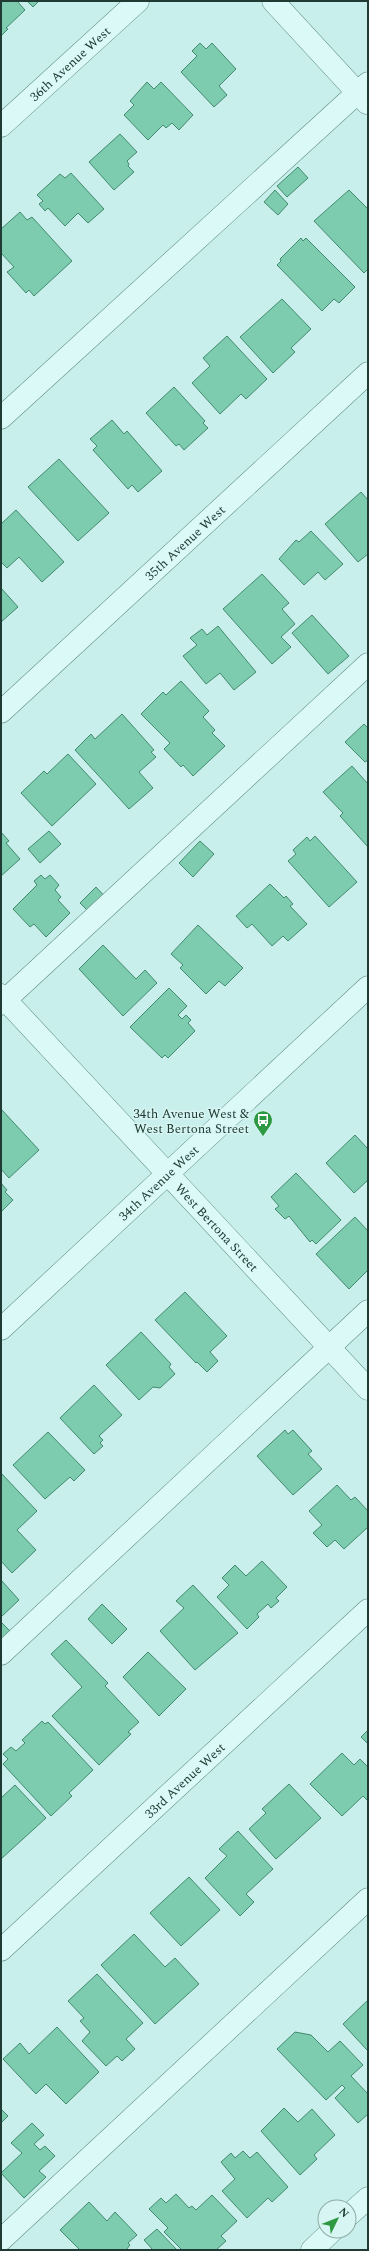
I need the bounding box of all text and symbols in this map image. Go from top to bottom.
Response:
street label: 36th Avenue West [25,22,116,106]
street label: 35th Avenue West [141,500,230,586]
place label: 34th Avenue West & West Bertona Street [133,1104,250,1139]
bus stop icon: 34th Avenue West & West Bertona Street [252,1109,274,1137]
street label: 34th Avenue West [114,1140,204,1226]
street label: West Bertona Street [170,1179,263,1277]
street label: 33rd Avenue West [140,1738,230,1823]
north arrow [317,2199,357,2239]
text: N [335,2203,353,2222]

